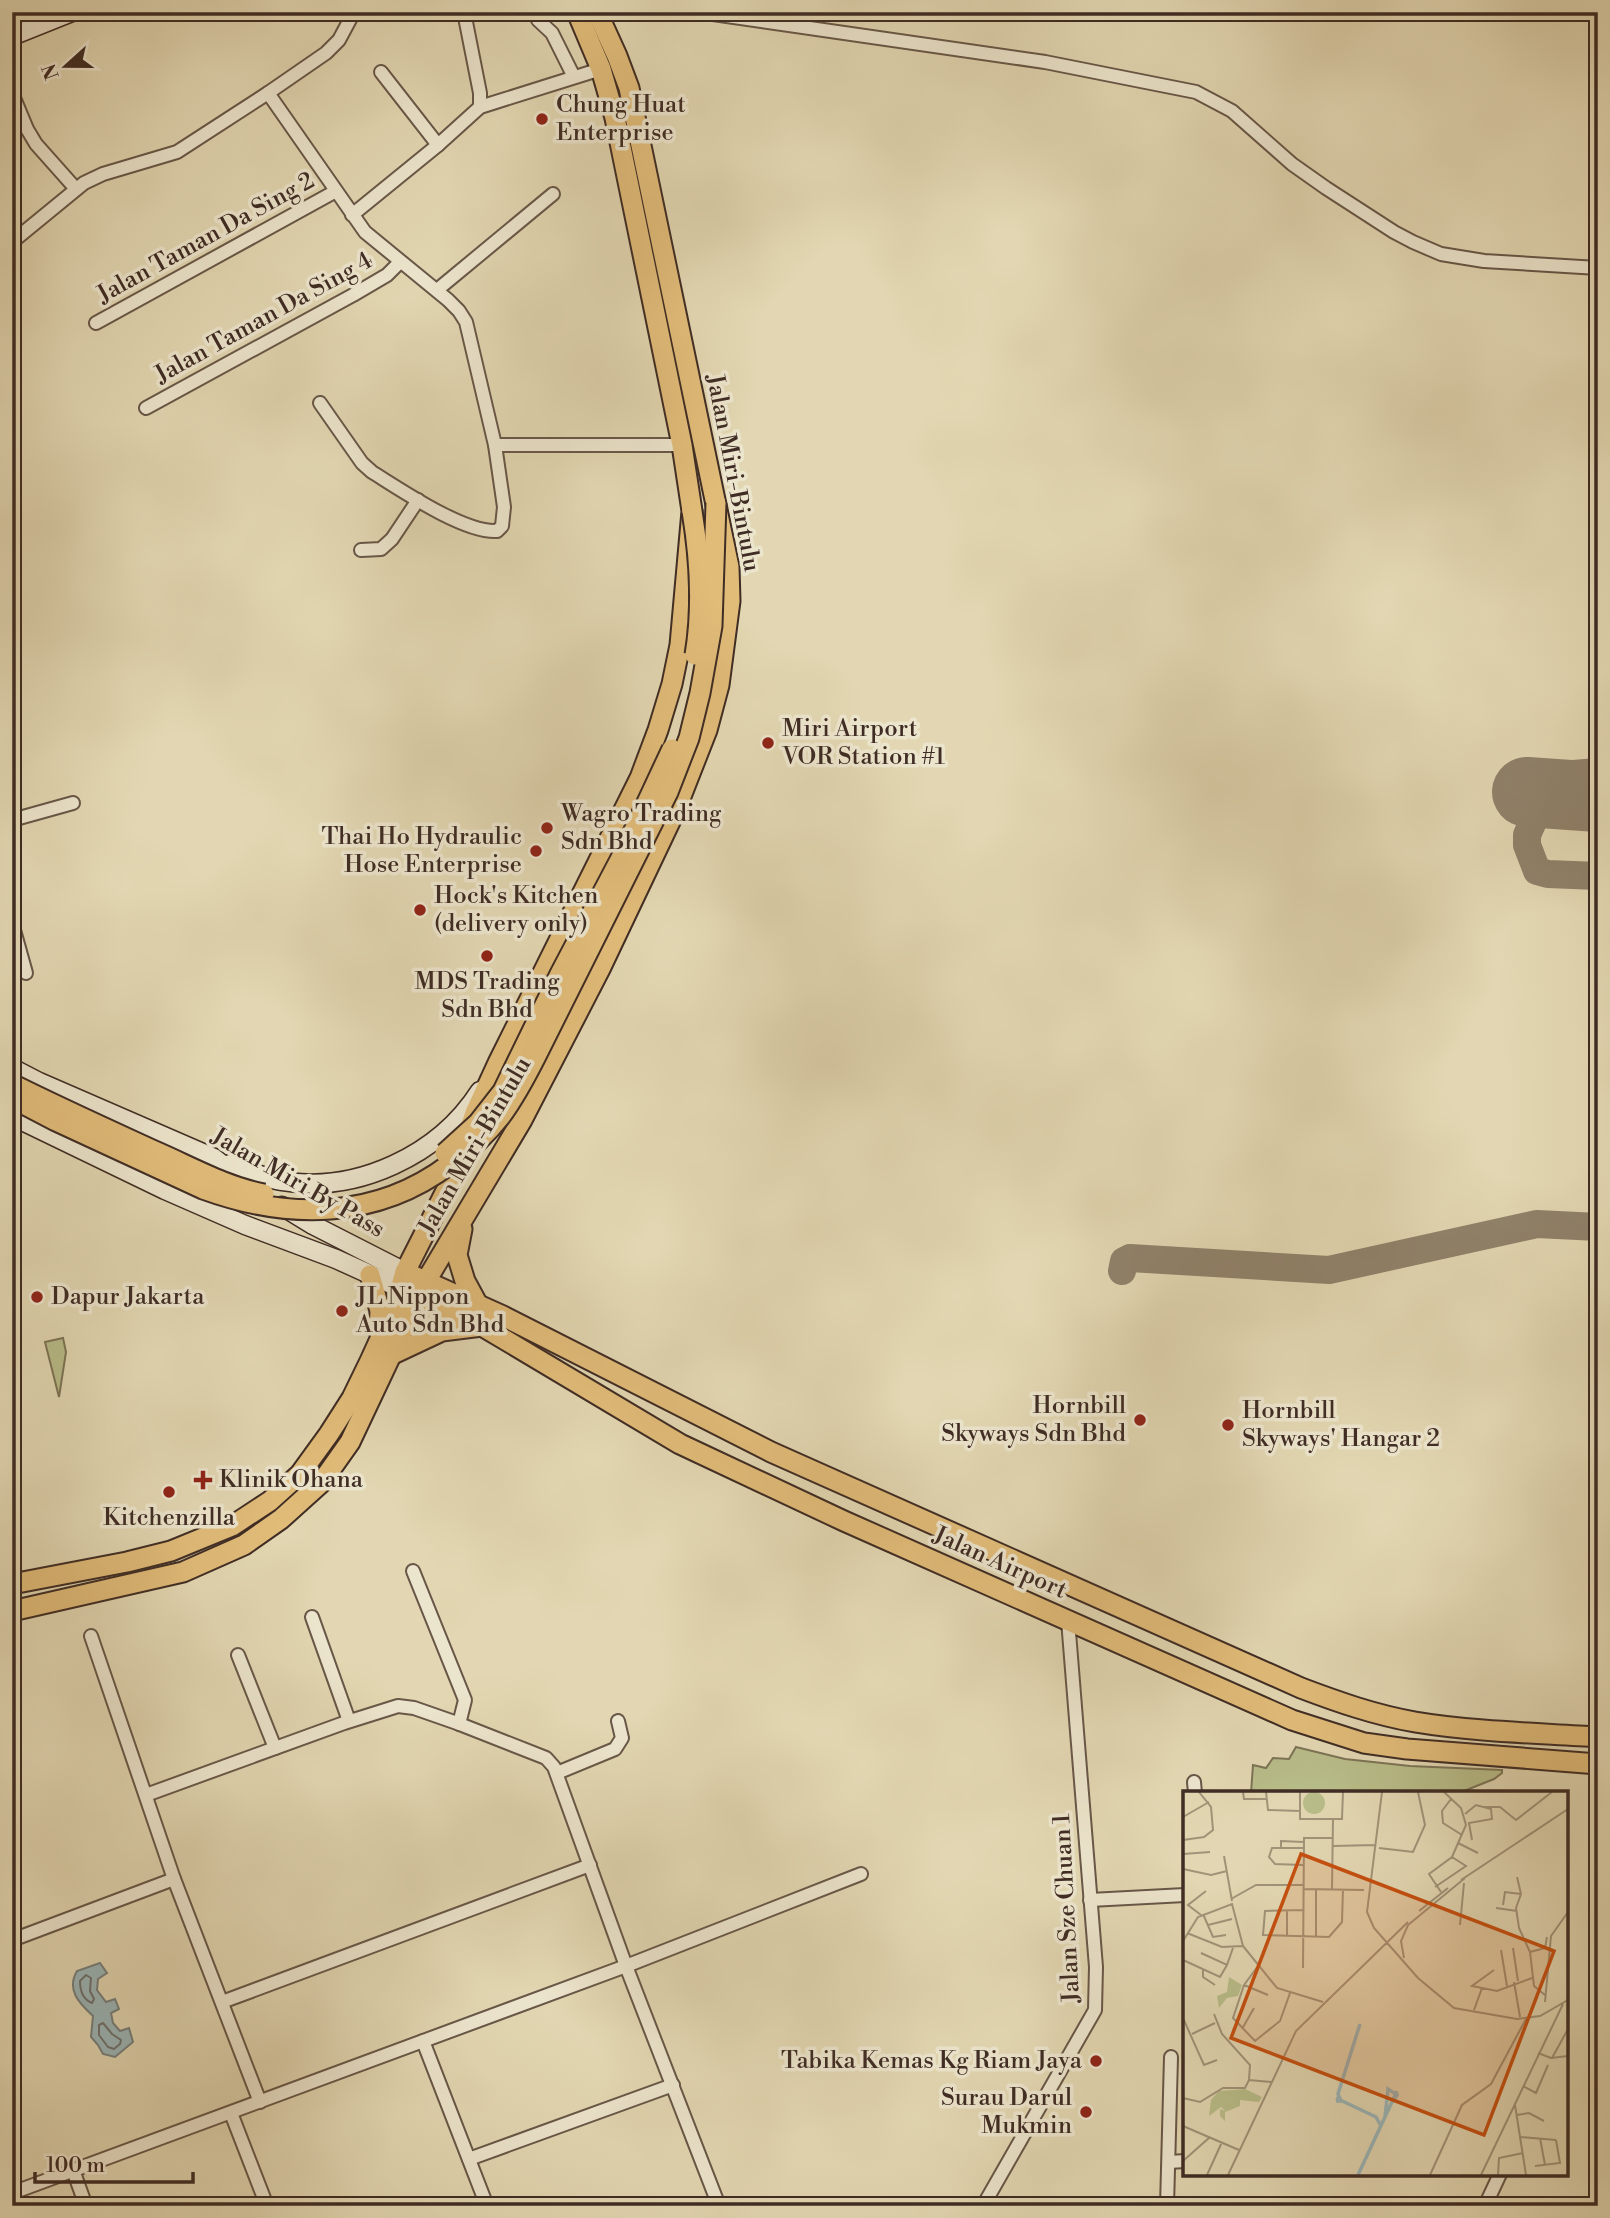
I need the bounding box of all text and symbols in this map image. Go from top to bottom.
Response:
north arrow [32,32,102,102]
text: N [37,60,65,83]
place label: Chung Huat Enterprise [556,90,686,148]
marker: Chung Huat Enterprise [534,111,550,127]
street label: Jalan Taman Da Sing 2 [91,166,320,311]
street label: Jalan Taman Da Sing 4 [149,246,378,391]
street label: Jalan Miri-Bintulu [699,371,767,574]
place label: Miri Airport VOR Station #1 [781,714,946,772]
marker: Miri Airport VOR Station #1 [760,735,776,751]
place label: Wagro Trading Sdn Bhd [560,799,722,857]
marker: Wagro Trading Sdn Bhd [539,820,555,836]
place label: Thai Ho Hydraulic Hose Enterprise [322,822,522,880]
marker: Thai Ho Hydraulic Hose Enterprise [528,843,544,859]
place label: Hock's Kitchen (delivery only) [434,881,598,939]
marker: Hock's Kitchen (delivery only) [412,902,428,918]
marker: MDS Trading Sdn Bhd [479,948,495,964]
place label: MDS Trading Sdn Bhd [414,967,560,1025]
street label: Jalan Miri-Bintulu [411,1052,538,1241]
street label: Jalan Miri By Pass [205,1121,390,1245]
place label: Dapur Jakarta [51,1282,205,1312]
place label: JL Nippon Auto Sdn Bhd [355,1282,504,1340]
marker: Dapur Jakarta [29,1289,45,1305]
marker: JL Nippon Auto Sdn Bhd [334,1303,350,1319]
place label: Hornbill Skyways Sdn Bhd [941,1391,1126,1449]
place label: Hornbill Skyways' Hangar 2 [1242,1396,1440,1454]
marker: Hornbill Skyways Sdn Bhd [1132,1412,1148,1428]
marker: Hornbill Skyways' Hangar 2 [1220,1417,1236,1433]
place label: Klinik Ohana [219,1465,364,1495]
marker: Klinik Ohana [193,1470,213,1490]
marker: Kitchenzilla [161,1484,177,1500]
place label: Kitchenzilla [103,1503,236,1533]
street label: Jalan Airport [928,1520,1072,1606]
inset map [1183,1791,1568,2176]
street label: Jalan Sze Chuan 1 [1047,1812,1087,2004]
place label: Tabika Kemas Kg Riam Jaya [781,2046,1083,2076]
marker: Tabika Kemas Kg Riam Jaya [1088,2053,1104,2069]
place label: Surau Darul Mukmin [941,2083,1072,2141]
marker: Surau Darul Mukmin [1078,2104,1094,2120]
scale bar [35,2141,192,2185]
text: 100 m [46,2153,105,2179]

